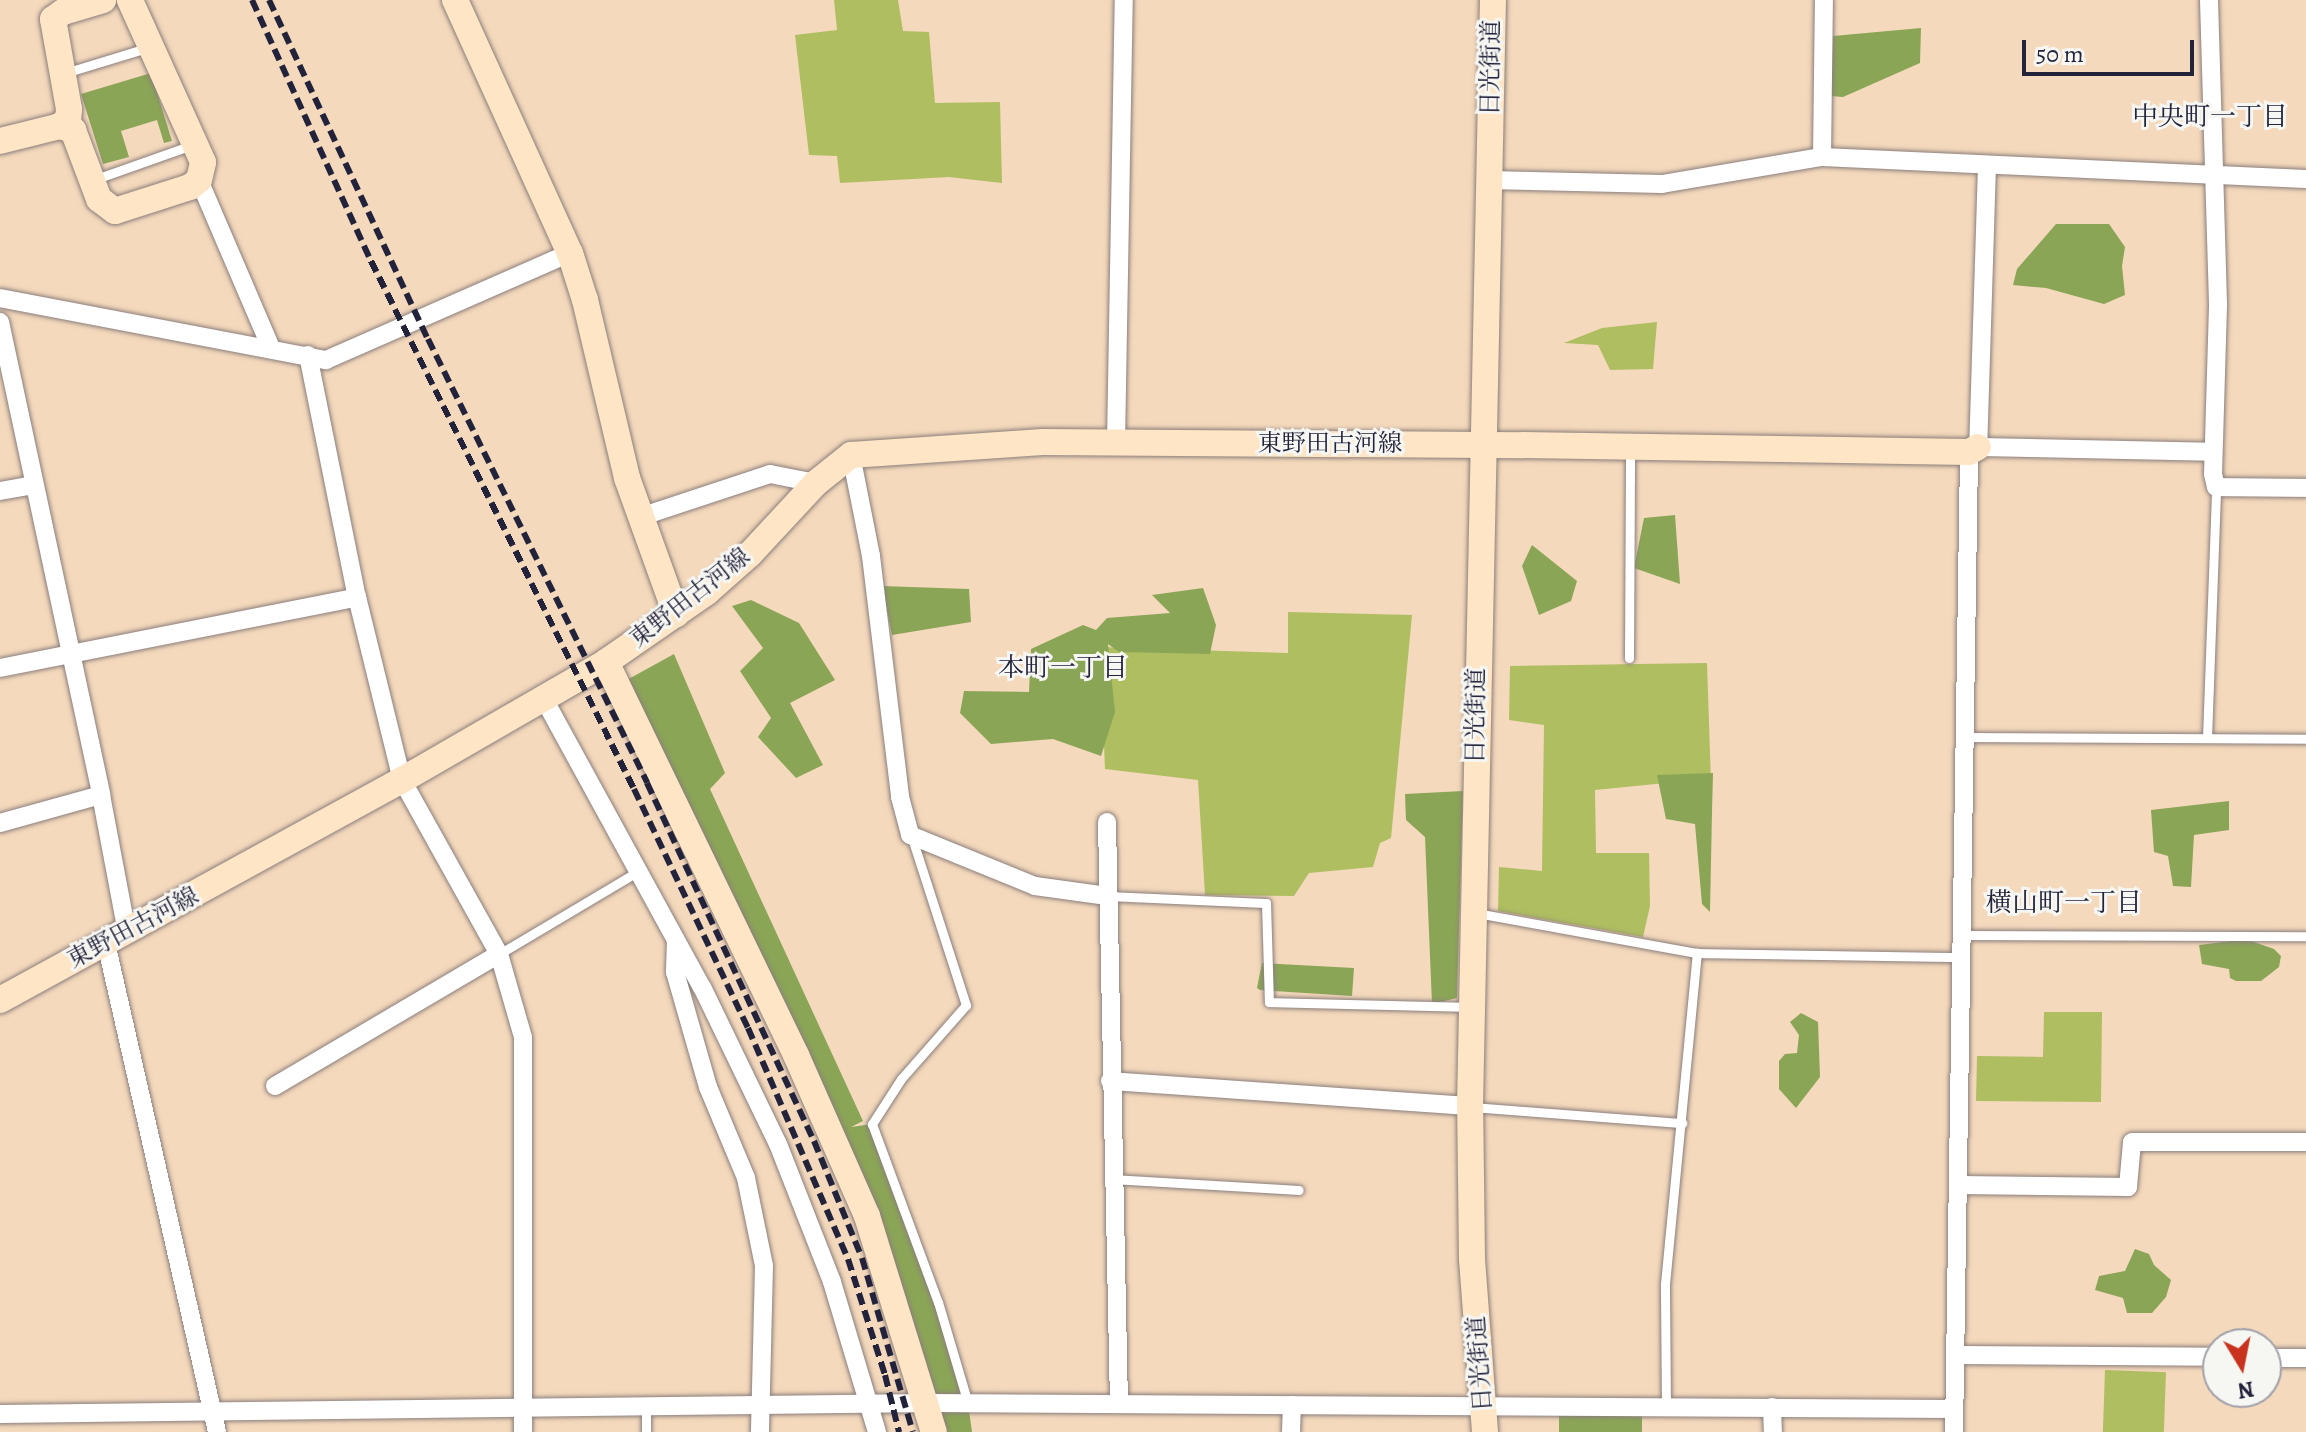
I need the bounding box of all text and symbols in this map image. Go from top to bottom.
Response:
street label: 日光街道 [1476,20,1506,116]
scale bar [2026,24,2198,74]
text: 50 m [2036,38,2084,70]
district label: 中央町一丁目 [2132,101,2288,133]
street label: 東野田古河線 [1258,430,1402,458]
street label: 東野田古河線 [624,542,756,654]
district label: 本町一丁目 [998,652,1128,684]
street label: 日光街道 [1461,668,1491,764]
street label: 東野田古河線 [63,881,203,975]
district label: 横山町一丁目 [1986,887,2142,919]
street label: 日光街道 [1462,1315,1498,1413]
north arrow [2202,1328,2282,1408]
text: N [2235,1374,2256,1406]

